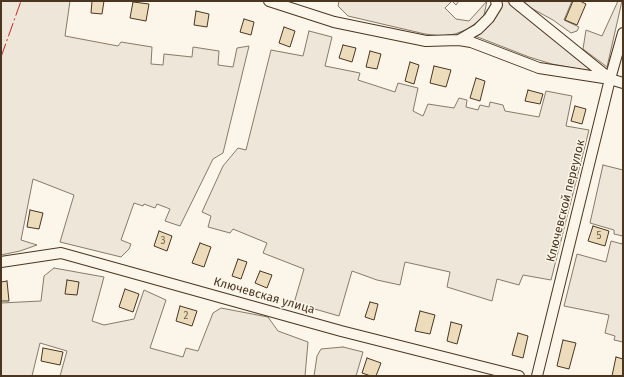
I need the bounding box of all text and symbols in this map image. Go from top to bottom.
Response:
street label: Ключевской переулок [544,138,588,264]
house number: 5 [596,230,602,242]
house number: 3 [161,235,165,247]
street label: Ключевская улица [212,275,316,317]
house number: 2 [184,310,188,322]

